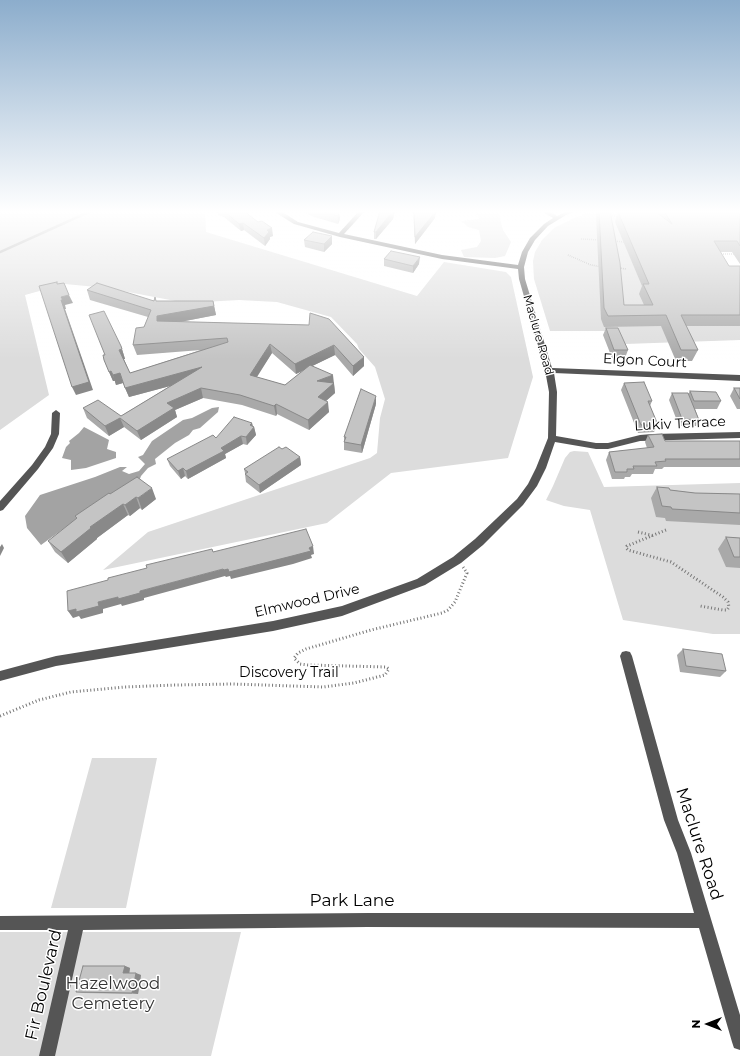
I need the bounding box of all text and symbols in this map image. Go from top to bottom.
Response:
street label: Maclure Road [520,293,556,377]
street label: Elgon Court [603,350,687,372]
street label: Lukiv Terrace [634,413,726,435]
street label: Elmwood Drive [253,581,361,621]
street label: Discovery Trail [239,665,339,681]
street label: Maclure Road [671,785,727,903]
street label: Park Lane [309,891,395,911]
street label: Fir Boulevard [21,928,67,1042]
park label: Hazelwood Cemetery [66,974,160,1014]
north arrow [688,1004,728,1044]
text: N [689,1020,703,1028]

